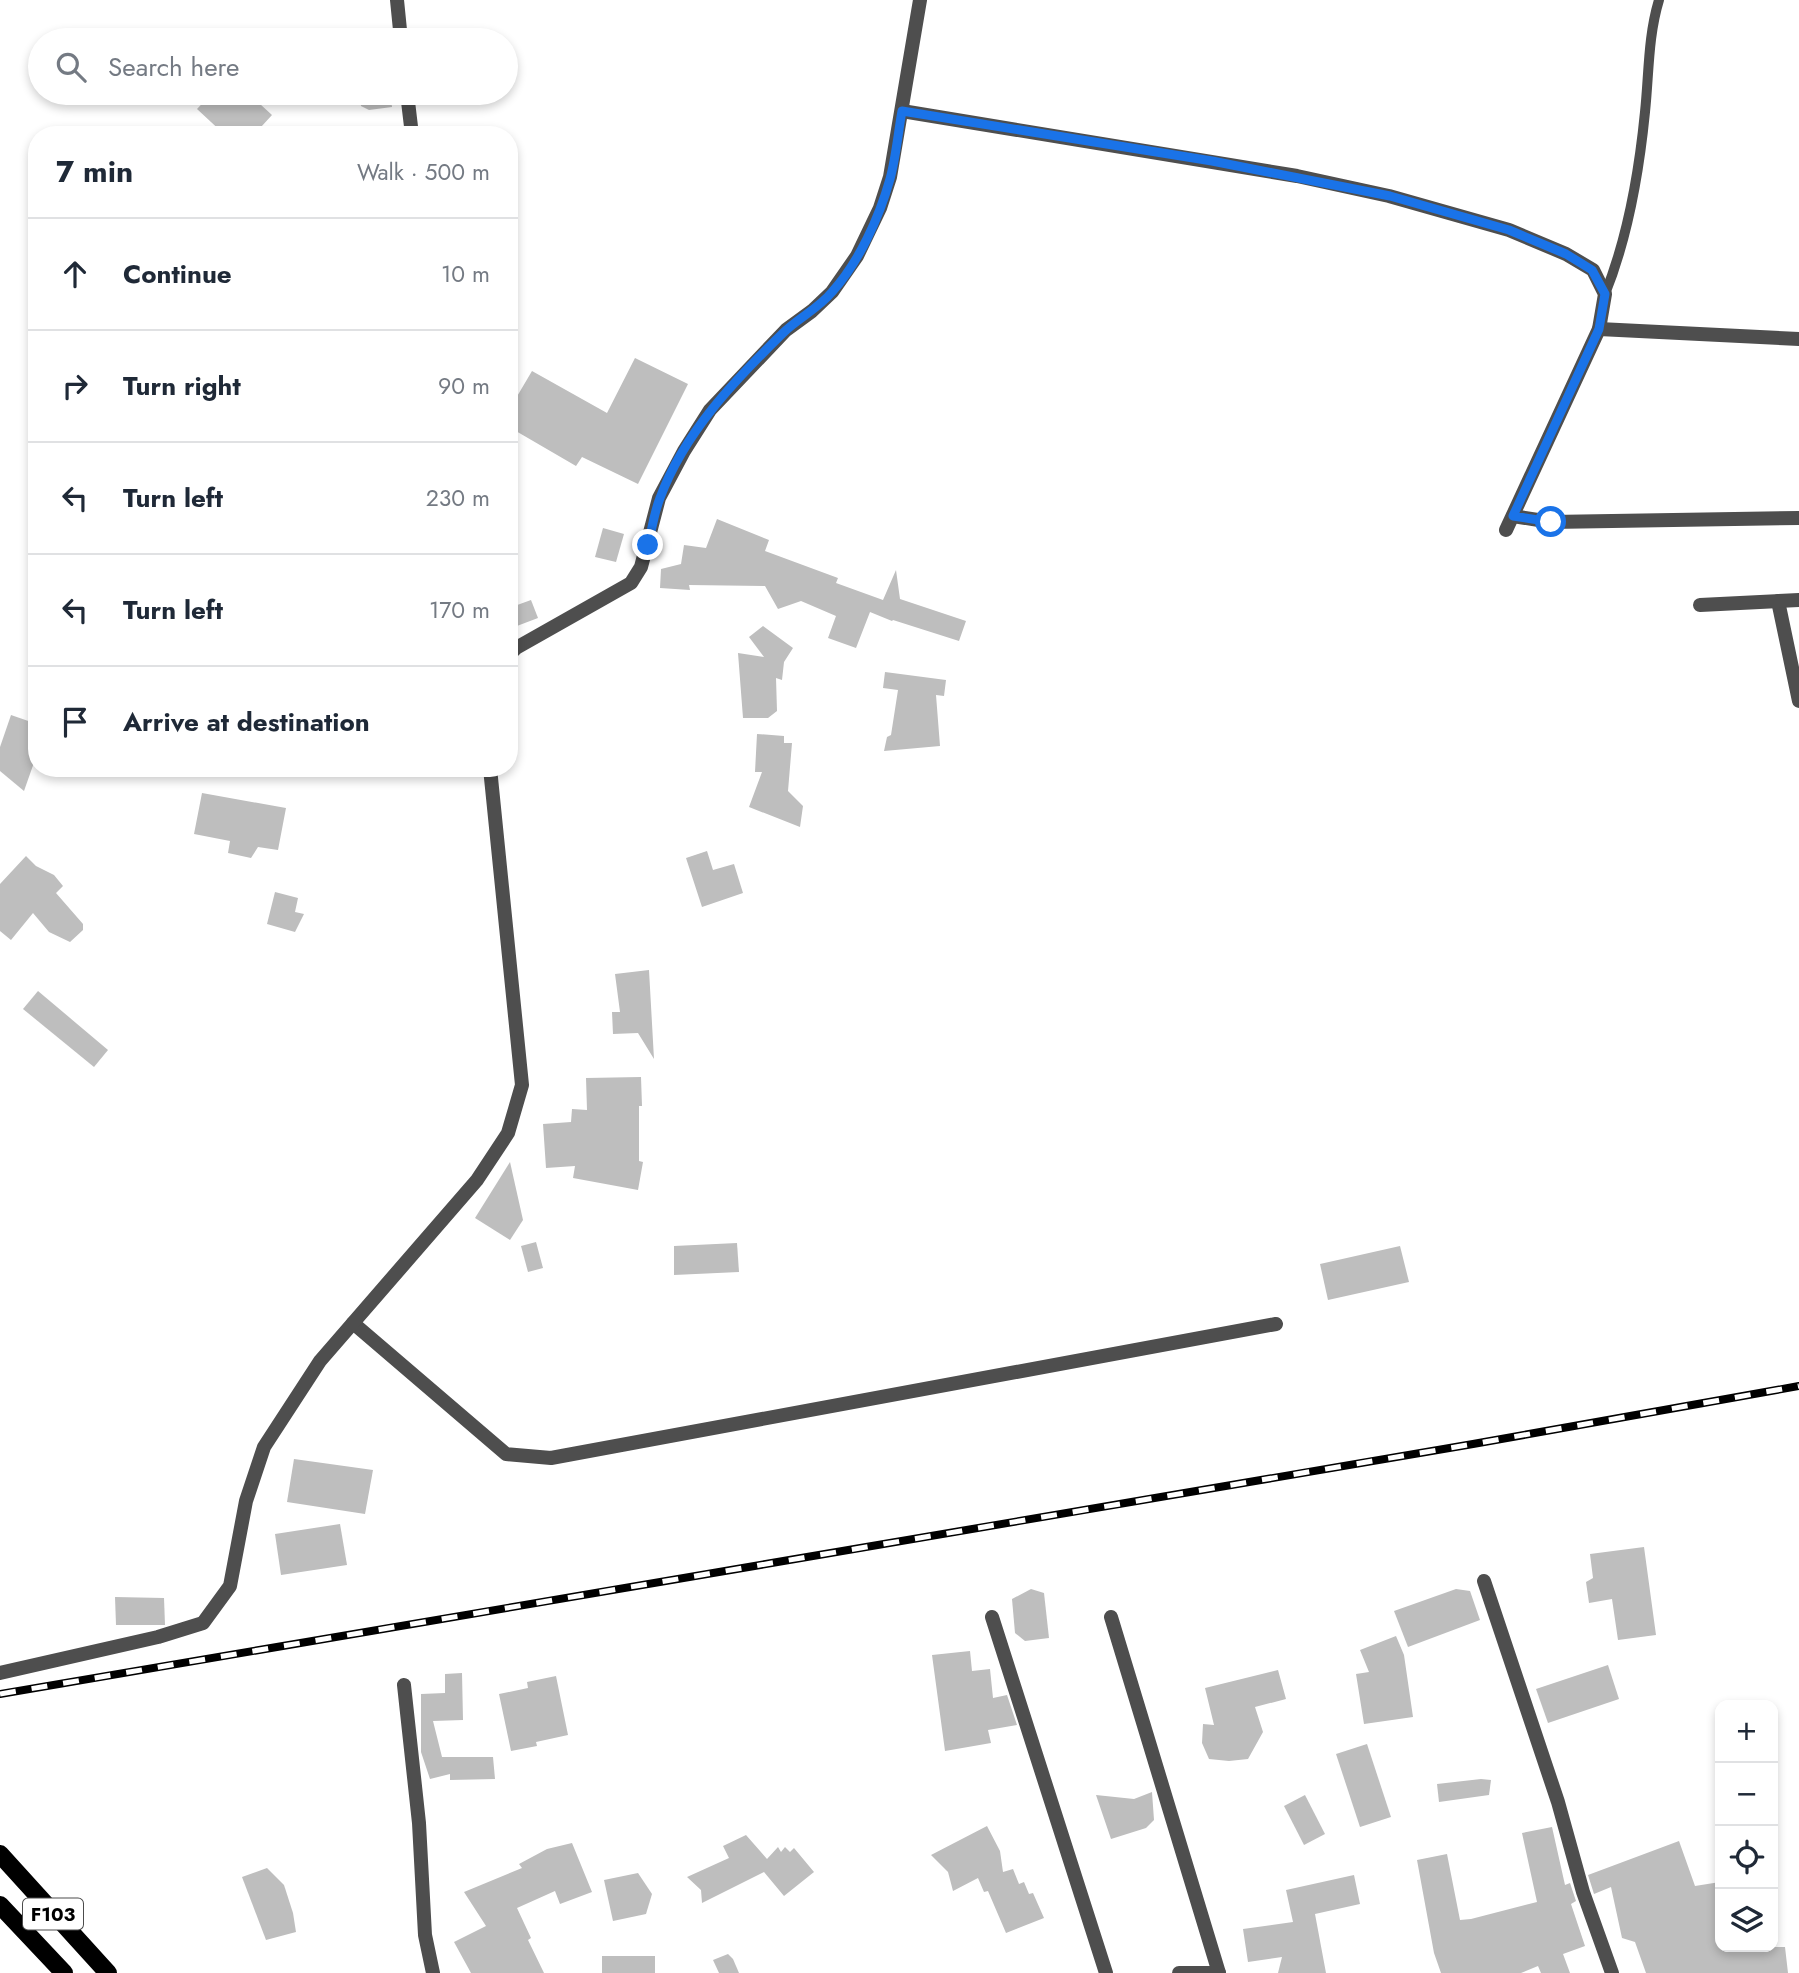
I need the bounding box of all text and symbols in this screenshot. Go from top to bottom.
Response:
search box [28,28,518,105]
icon: search [52,48,90,86]
text: Search here [108,48,240,86]
text: 7 min [56,150,133,193]
text: Walk · 500 m [357,155,490,189]
icon: ahead [56,255,94,293]
text: Continue [123,255,232,293]
text: 10 m [441,257,490,291]
icon: right [56,367,94,405]
text: Turn right [123,367,241,405]
text: 90 m [438,369,490,403]
icon: left [56,479,94,517]
text: Turn left [123,479,223,517]
text: 230 m [426,481,490,515]
route start [1535,506,1566,537]
route end [632,529,663,560]
icon: left [56,591,94,629]
text: Turn left [123,591,223,629]
text: 170 m [429,593,490,627]
icon: arrive [56,703,94,741]
text: Arrive at destination [123,703,370,741]
map controls [1715,1700,1778,1952]
button: + [1715,1700,1778,1763]
button: − [1715,1763,1778,1826]
button: locate [1715,1826,1778,1889]
button: layers [1715,1889,1778,1952]
road number: F103 [23,1898,83,1930]

